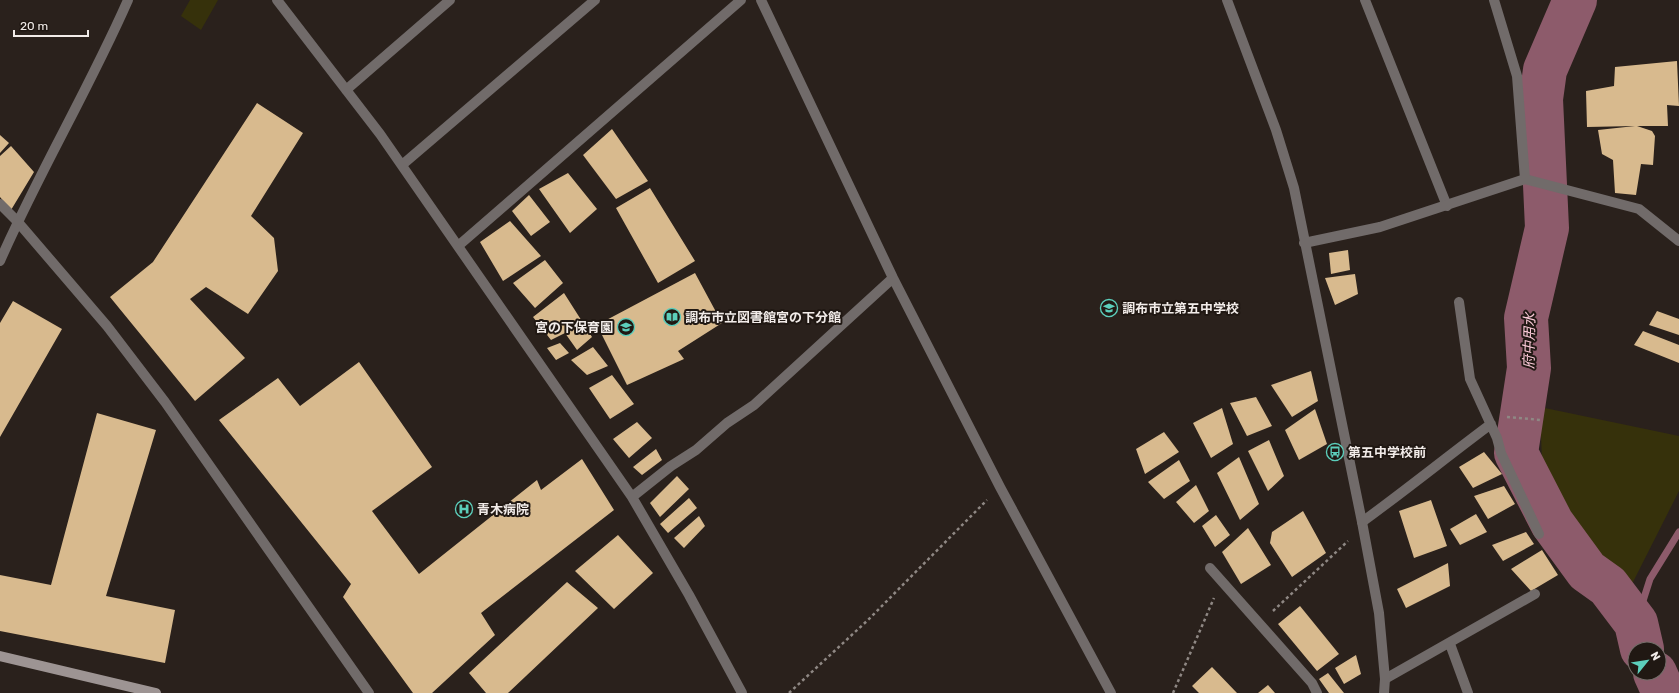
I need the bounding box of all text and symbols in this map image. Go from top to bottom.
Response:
scale bar [14,12,88,38]
text: 20 m [20,19,48,33]
school or university icon: 調布市立第五中学校 [1099,298,1119,318]
place label: 調布市立第五中学校 [1122,301,1239,316]
library icon: 調布市立図書館宮の下分館 [662,307,682,327]
place label: 調布市立図書館宮の下分館 [685,310,841,325]
water label: 府中用水 [1521,311,1539,369]
school or university icon: 宮の下保育園 [616,317,636,337]
place label: 宮の下保育園 [535,320,613,335]
bus stop icon: 第五中学校前 [1325,442,1345,462]
place label: 第五中学校前 [1348,445,1426,460]
hospital icon: 青木病院 [454,499,474,519]
place label: 青木病院 [477,502,529,517]
north arrow [1627,641,1667,681]
text: N [1648,650,1663,663]

